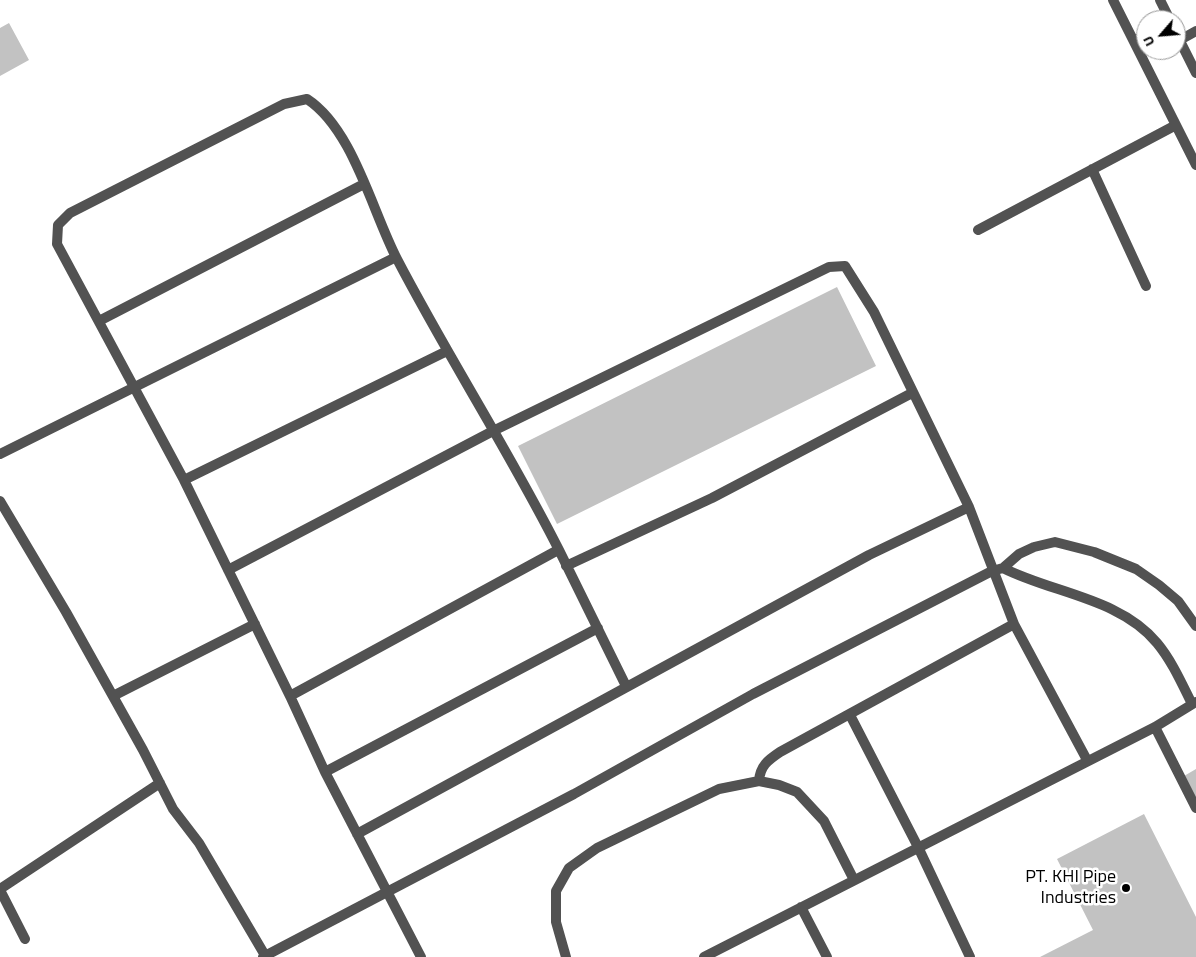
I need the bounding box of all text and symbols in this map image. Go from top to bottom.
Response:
north arrow [1136,10,1186,60]
text: U [1137,33,1160,50]
place label: PT. KHI Pipe Industries [1025,867,1116,910]
marker: PT. KHI Pipe Industries [1120,882,1132,894]

